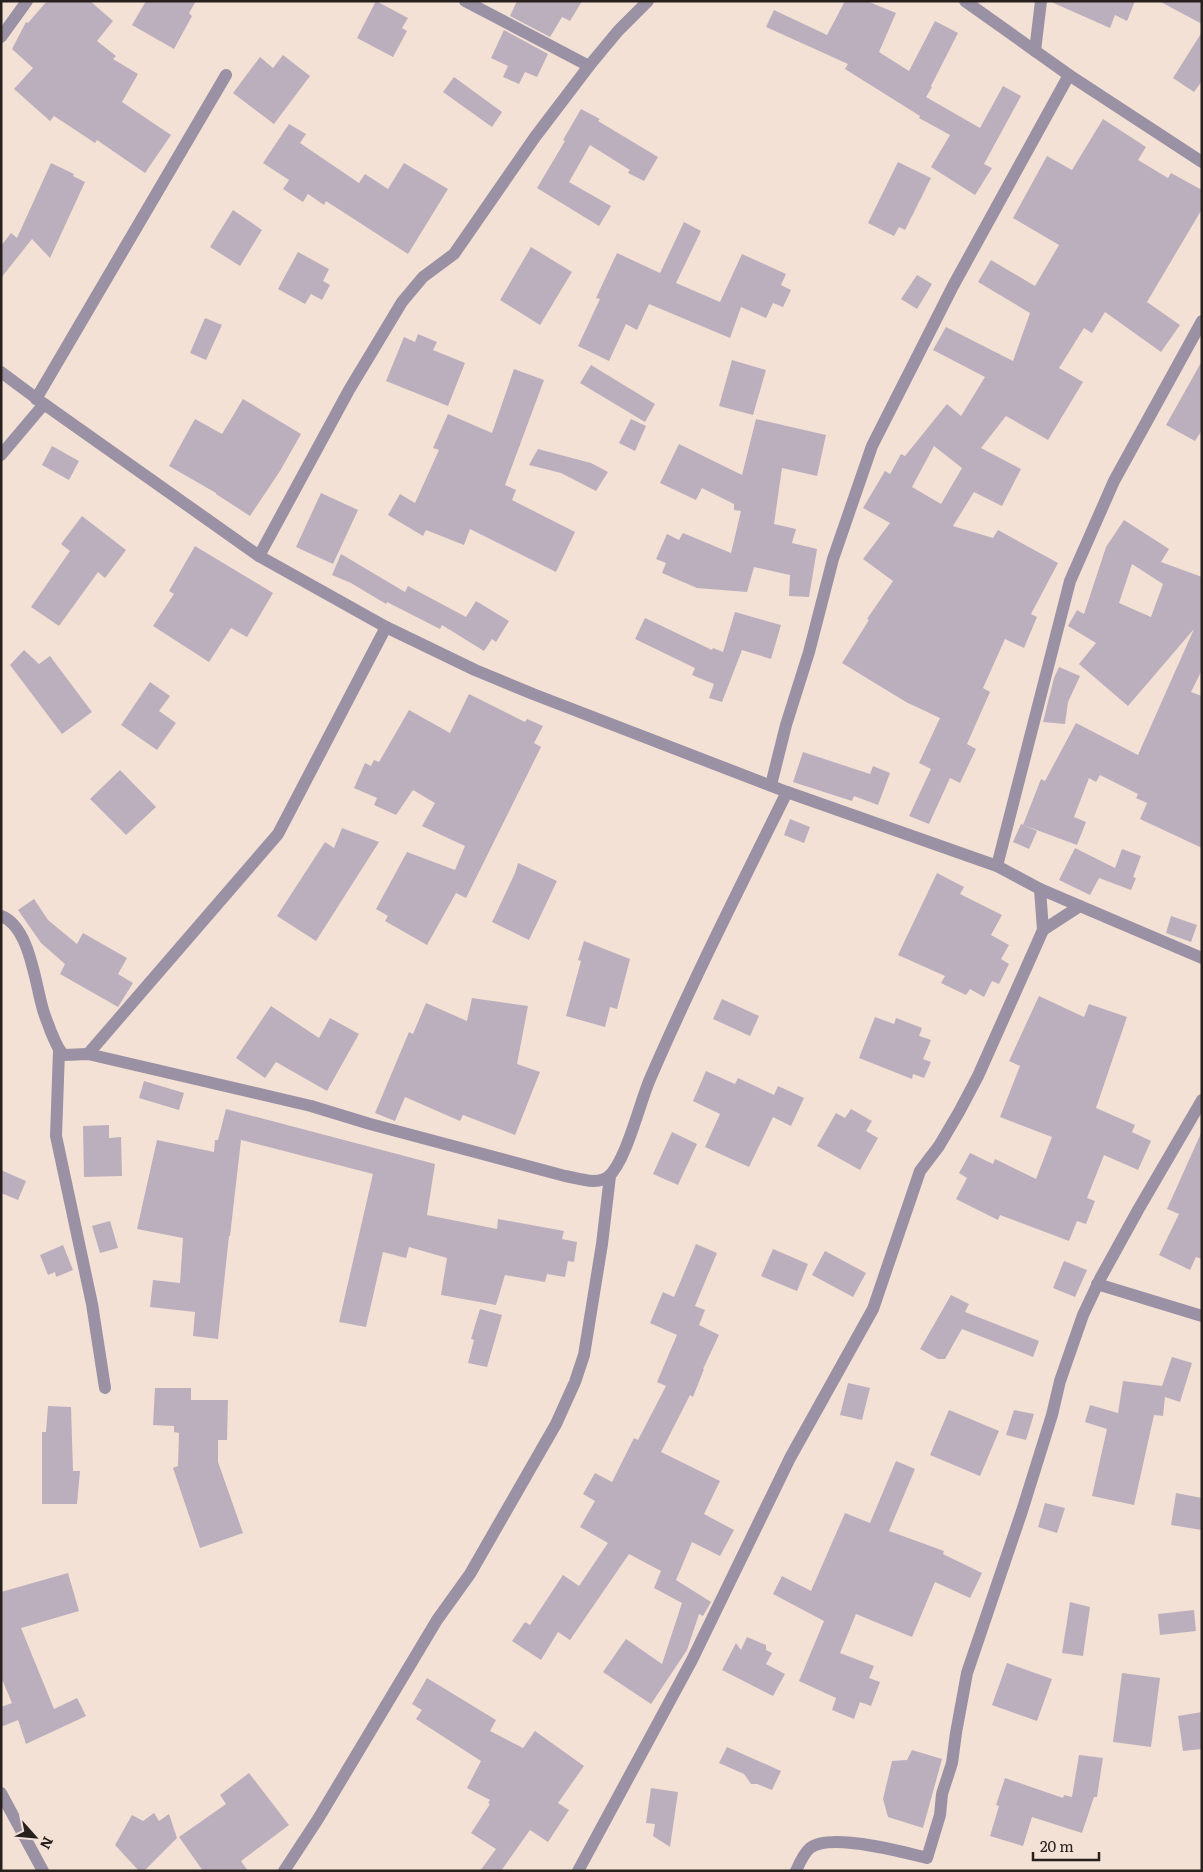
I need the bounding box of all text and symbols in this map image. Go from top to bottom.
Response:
north arrow [10,1812,60,1862]
scale bar [1033,1830,1099,1862]
text: N [36,1834,59,1853]
text: 20 m [1040,1834,1074,1857]

